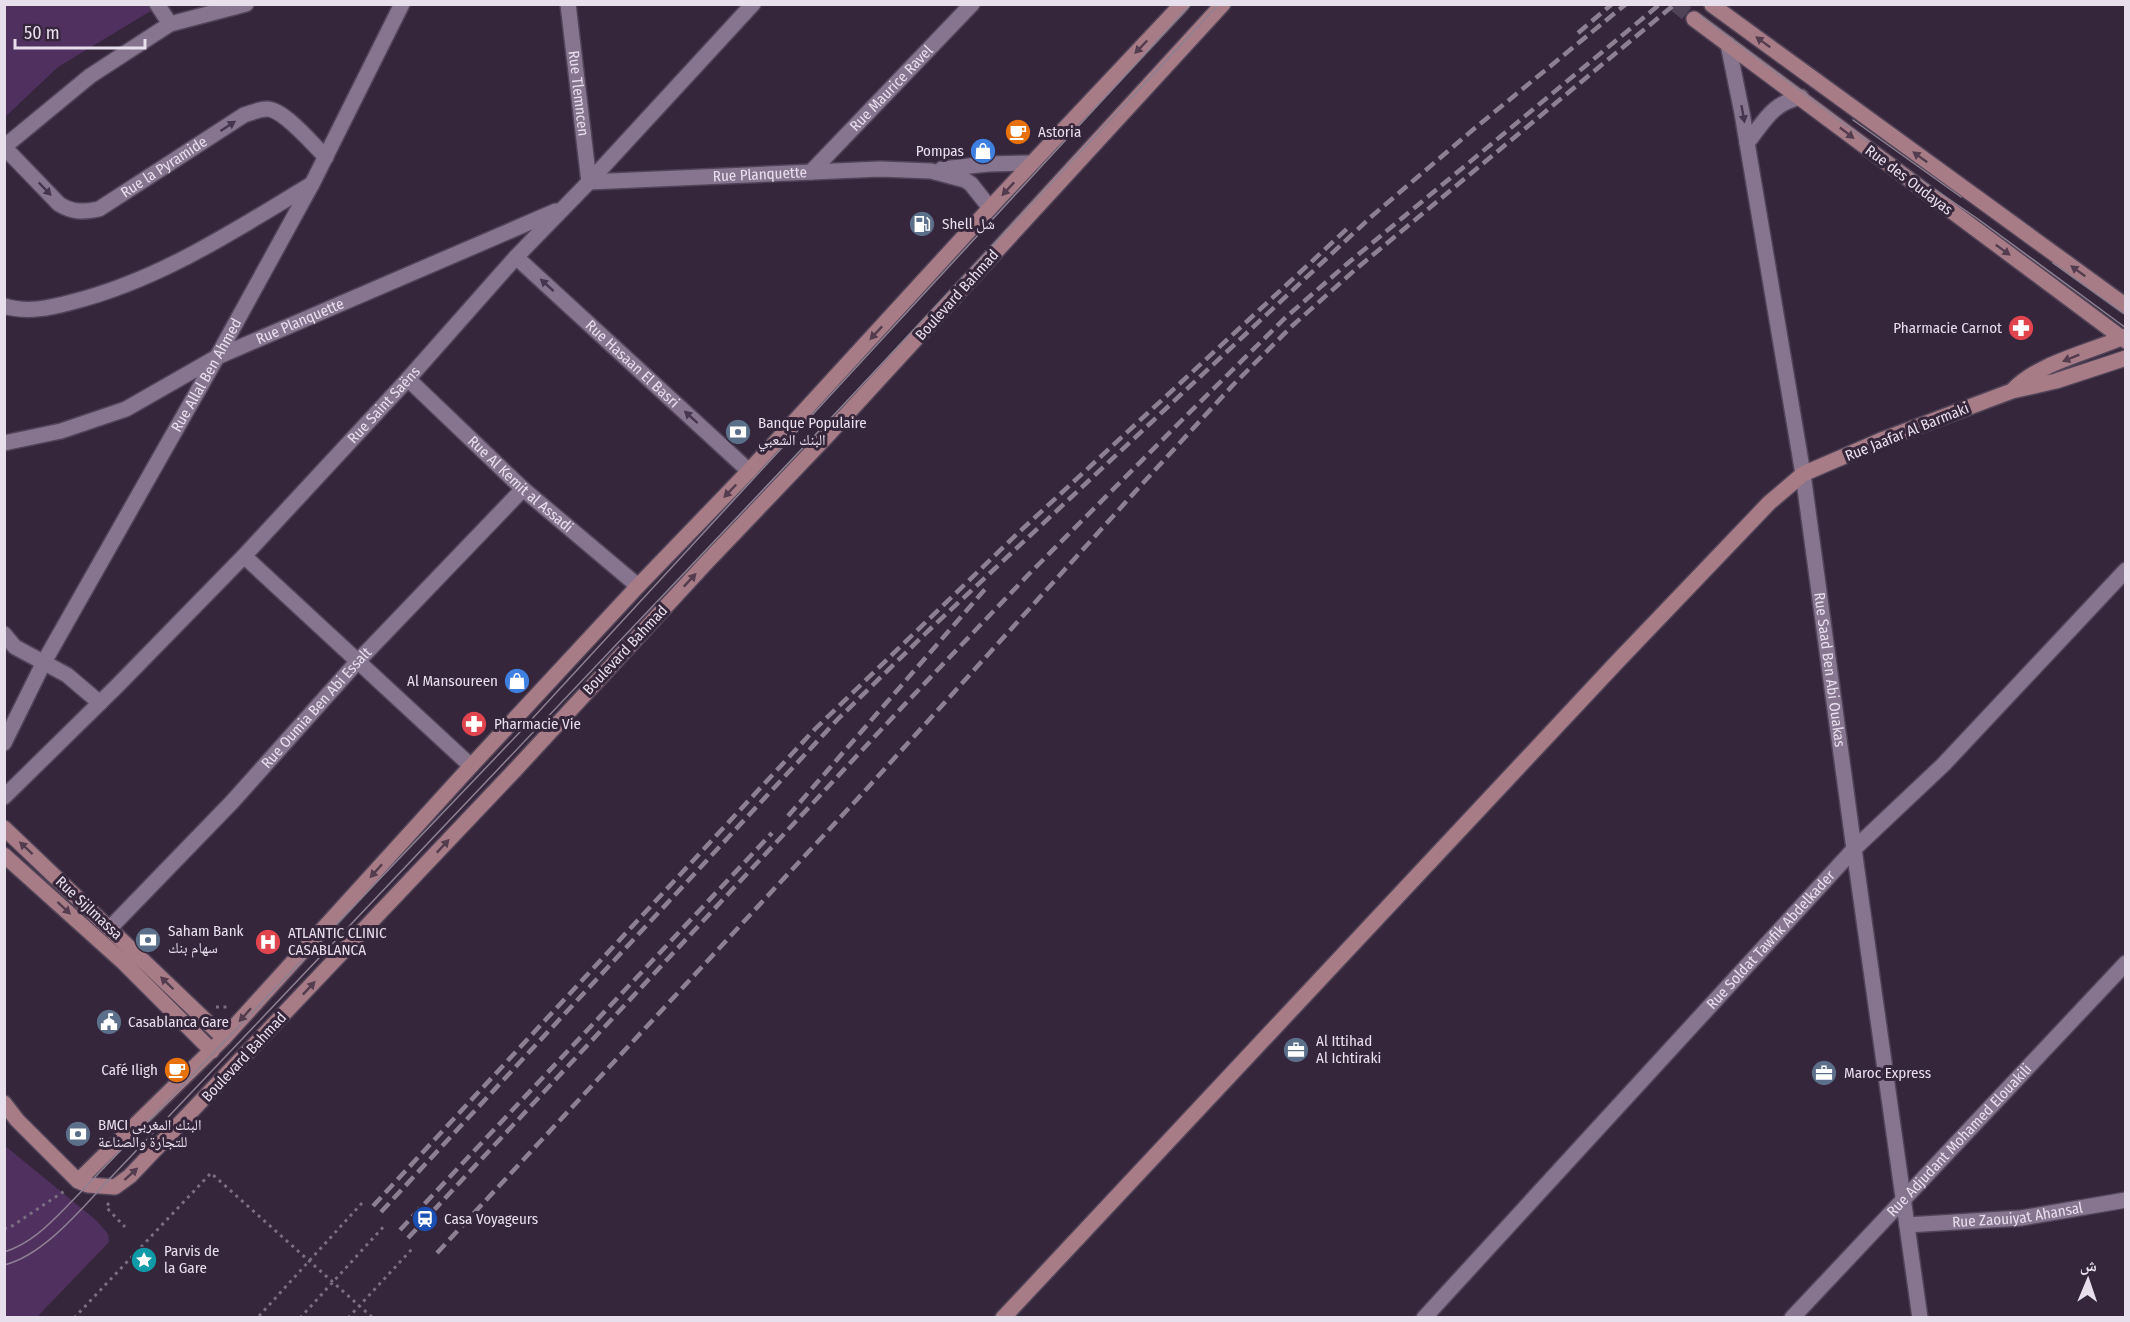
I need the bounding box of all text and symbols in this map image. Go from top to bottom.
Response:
scale bar [15,12,146,50]
text: 50 m [24,22,60,44]
one-way arrow [1755,36,1771,48]
one-way arrow [1135,39,1149,53]
street label: Rue Maurice Ravel [846,41,937,135]
street label: Rue Tlemncen [565,50,593,137]
one-way arrow [1738,105,1747,124]
cafe icon: Astoria [1003,117,1033,147]
one-way arrow [220,120,236,131]
place label: Astoria [1038,123,1081,141]
one-way arrow [1839,127,1855,140]
street label: Rue la Pyramide [117,132,210,202]
shop icon: Pompas [968,136,998,166]
street label: Rue des Oudayas [1862,141,1956,219]
place label: Pompas [916,142,964,160]
one-way arrow [1913,151,1929,163]
street label: Rue Planquette [712,163,807,185]
one-way arrow [1001,181,1015,195]
one-way arrow [38,182,52,196]
fuel station icon: Shell شل [907,209,937,239]
place label: Shell شل [942,215,995,234]
one-way arrow [1995,244,2011,256]
street label: Boulevard Bahmad [912,246,1002,344]
one-way arrow [2071,265,2087,277]
one-way arrow [540,279,555,292]
street label: Rue Planquette [253,294,347,348]
pharmacy icon: Pharmacie Carnot [2006,313,2036,343]
street label: Rue Allal Ben Ahmed [167,315,245,435]
street label: Rue Hasaan El Basri [582,316,683,411]
place label: Pharmacie Carnot [1893,319,2002,337]
one-way arrow [870,326,884,340]
one-way arrow [2062,353,2080,363]
street label: Rue Saint Saëns [344,363,424,447]
street label: Rue Jaafar Al Barmaki [1842,399,1972,465]
one-way arrow [684,411,699,424]
place label: Banque Populaire البنك الشعبي [758,414,867,452]
bank icon: Banque Populaire البنك الشعبي [723,417,753,447]
street label: Rue Al Kemit al Assadi [464,432,577,536]
one-way arrow [723,484,737,498]
one-way arrow [683,573,696,588]
street label: Rue Saad Ben Abi Ouakas [1810,591,1849,748]
street label: Boulevard Bahmad [579,602,671,698]
street label: Rue Oumia Ben Abi Essalt [258,643,375,772]
shop icon: Al Mansoureen [502,666,532,696]
place label: Al Mansoureen [407,672,498,690]
pharmacy icon: Pharmacie Vie [459,709,489,739]
place label: Pharmacie Vie [494,715,581,733]
one-way arrow [436,839,449,854]
one-way arrow [18,841,33,855]
one-way arrow [370,863,383,878]
street label: Rue Soldat Tawfik Abdelkader [1703,866,1839,1013]
street label: Rue Sijlmassa [52,873,126,943]
one-way arrow [57,900,71,914]
place label: Saham Bank سهام بنك [168,922,244,958]
place label: ATLANTIC CLINIC CASABLANCA [288,924,387,959]
bank icon: Saham Bank سهام بنك [133,925,163,955]
hospital icon: ATLANTIC CLINIC CASABLANCA [253,927,283,957]
one-way arrow [160,976,174,990]
one-way arrow [302,981,315,996]
public building icon: Casablanca Gare [94,1007,124,1037]
one-way arrow [238,1008,252,1022]
street label: Boulevard Bahmad [198,1009,290,1105]
place label: Casablanca Gare [128,1013,229,1031]
place label: Al Ittihad Al Ichtiraki [1316,1032,1381,1067]
office icon: Al Ittihad Al Ichtiraki [1281,1035,1311,1065]
cafe icon: Café Iligh [162,1055,192,1085]
office icon: Maroc Express [1809,1058,1839,1088]
street label: Rue Adjudant Mohamed Elouakili [1883,1060,2035,1220]
place label: Café Iligh [101,1061,158,1079]
place label: Maroc Express [1844,1064,1931,1082]
place label: BMCI البنك المغربي للتجارة والصناعة [98,1116,202,1151]
bank icon: BMCI البنك المغربي للتجارة والصناعة [63,1119,93,1149]
one-way arrow [123,1168,138,1181]
street label: Rue Zaouiyat Ahansal [1952,1199,2084,1231]
station icon: Casa Voyageurs [410,1204,440,1234]
place label: Casa Voyageurs [444,1210,538,1228]
place label: Parvis de la Gare [164,1242,220,1277]
place icon: Parvis de la Gare [129,1245,159,1275]
north arrow [2058,1250,2118,1310]
text: ش [2080,1256,2097,1275]

